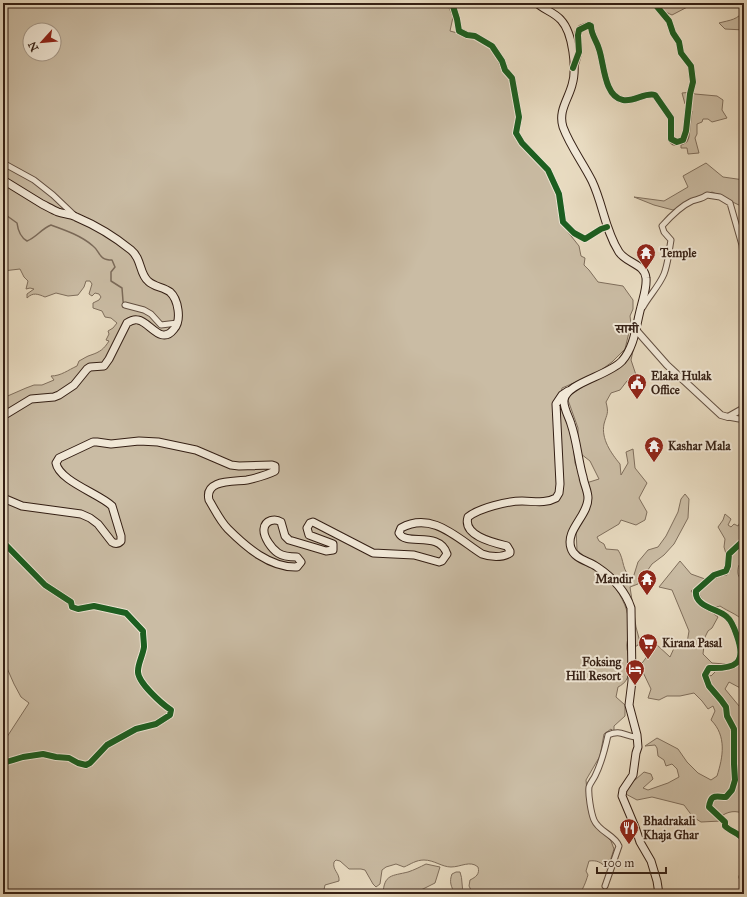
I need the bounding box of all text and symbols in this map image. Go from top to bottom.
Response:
north arrow [22,22,62,62]
text: N [25,39,41,53]
temple icon: Temple [635,242,657,270]
place label: Temple [659,246,696,261]
district label: सामी [614,321,640,337]
place label: Elaka Hulak Office [651,369,712,397]
public building icon: Elaka Hulak Office [626,372,648,400]
temple icon: Kashar Mala [643,435,665,463]
place label: Kashar Mala [668,439,731,453]
temple icon: Mandir [636,568,658,596]
place label: Mandir [595,572,633,586]
supermarket icon: Kirana Pasal [637,632,659,660]
place label: Kirana Pasal [662,636,723,650]
place label: Foksing Hill Resort [566,655,622,683]
hotel icon: Foksing Hill Resort [624,658,646,686]
place label: Bhadrakali Khaja Ghar [643,814,699,843]
restaurant icon: Bhadrakali Khaja Ghar [618,817,640,845]
scale bar [597,849,666,875]
text: 100 m [603,856,634,870]

